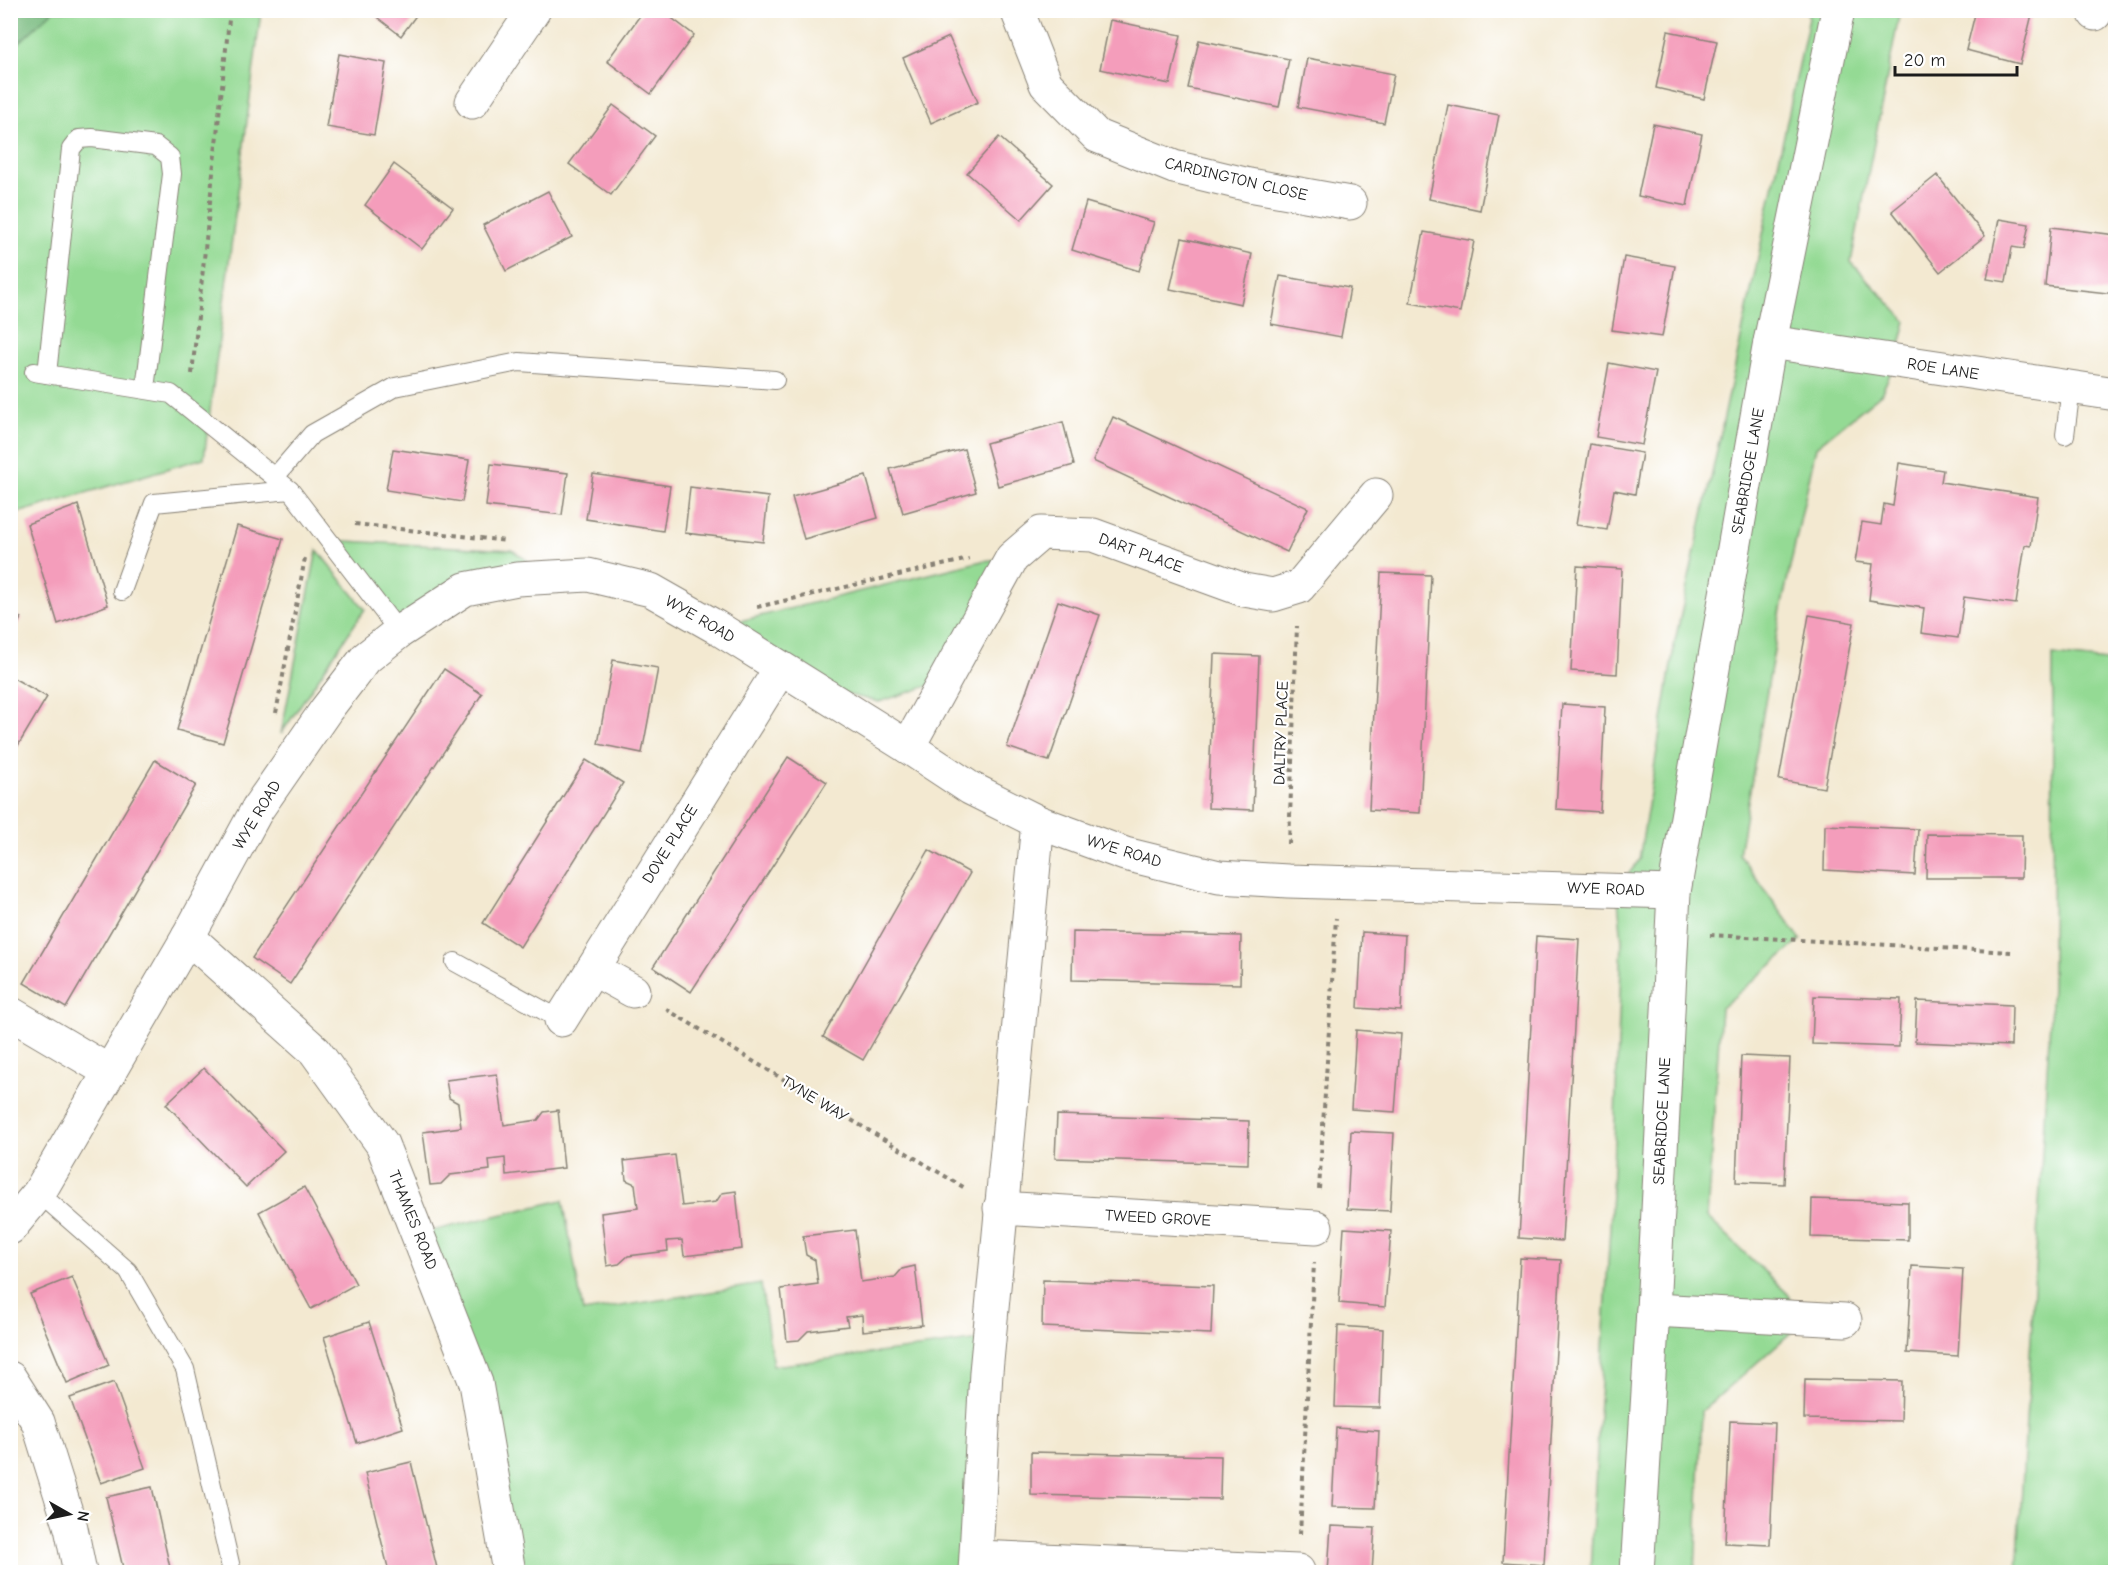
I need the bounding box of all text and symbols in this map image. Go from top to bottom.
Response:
scale bar [1895,39,2016,77]
text: 20 m [1904,50,1945,71]
street label: CARDINGTON CLOSE [1163,154,1310,204]
street label: ROE LANE [1906,354,1980,384]
street label: SEABRIDGE LANE [1728,406,1768,535]
street label: DART PLACE [1096,529,1186,577]
street label: WYE ROAD [662,592,738,646]
street label: DALTRY PLACE [1270,680,1292,785]
street label: WYE ROAD [229,777,285,853]
street label: DOVE PLACE [639,801,701,887]
street label: WYE ROAD [1084,831,1164,871]
street label: WYE ROAD [1567,879,1645,899]
street label: SEABRIDGE LANE [1650,1057,1674,1185]
street label: TYNE WAY [779,1072,852,1126]
street label: THAMES ROAD [385,1168,441,1272]
street label: TWEED GROVE [1105,1206,1212,1230]
north arrow [39,1484,99,1544]
text: N [73,1510,93,1523]

